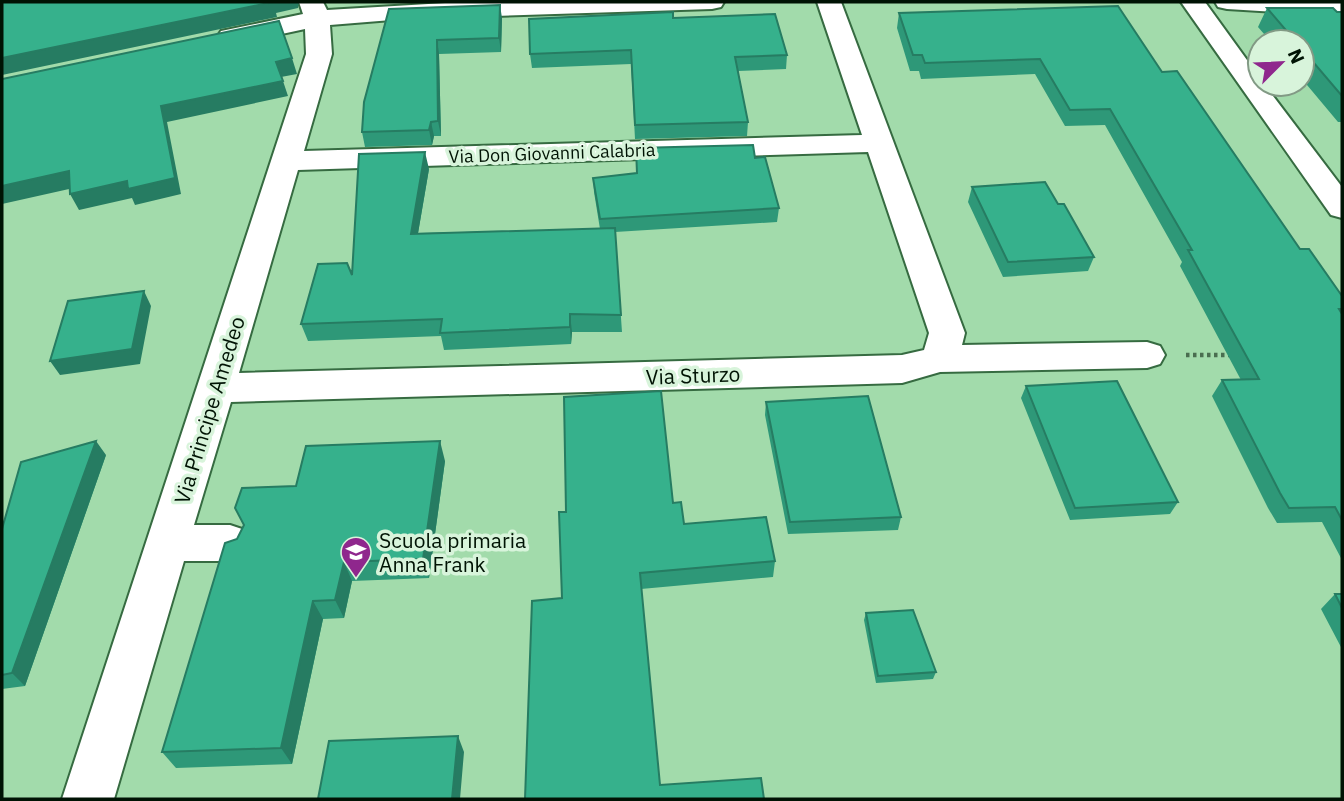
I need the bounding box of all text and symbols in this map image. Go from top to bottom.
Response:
north arrow [1246,28,1316,98]
text: N [1283,45,1310,67]
street label: Via Don Giovanni Calabria [448,138,656,168]
street label: Via Principe Amedeo [167,313,251,507]
street label: Via Sturzo [645,359,741,391]
place label: Scuola primaria Anna Frank [379,526,526,578]
school or university icon: Scuola primaria Anna Frank [339,535,373,579]

